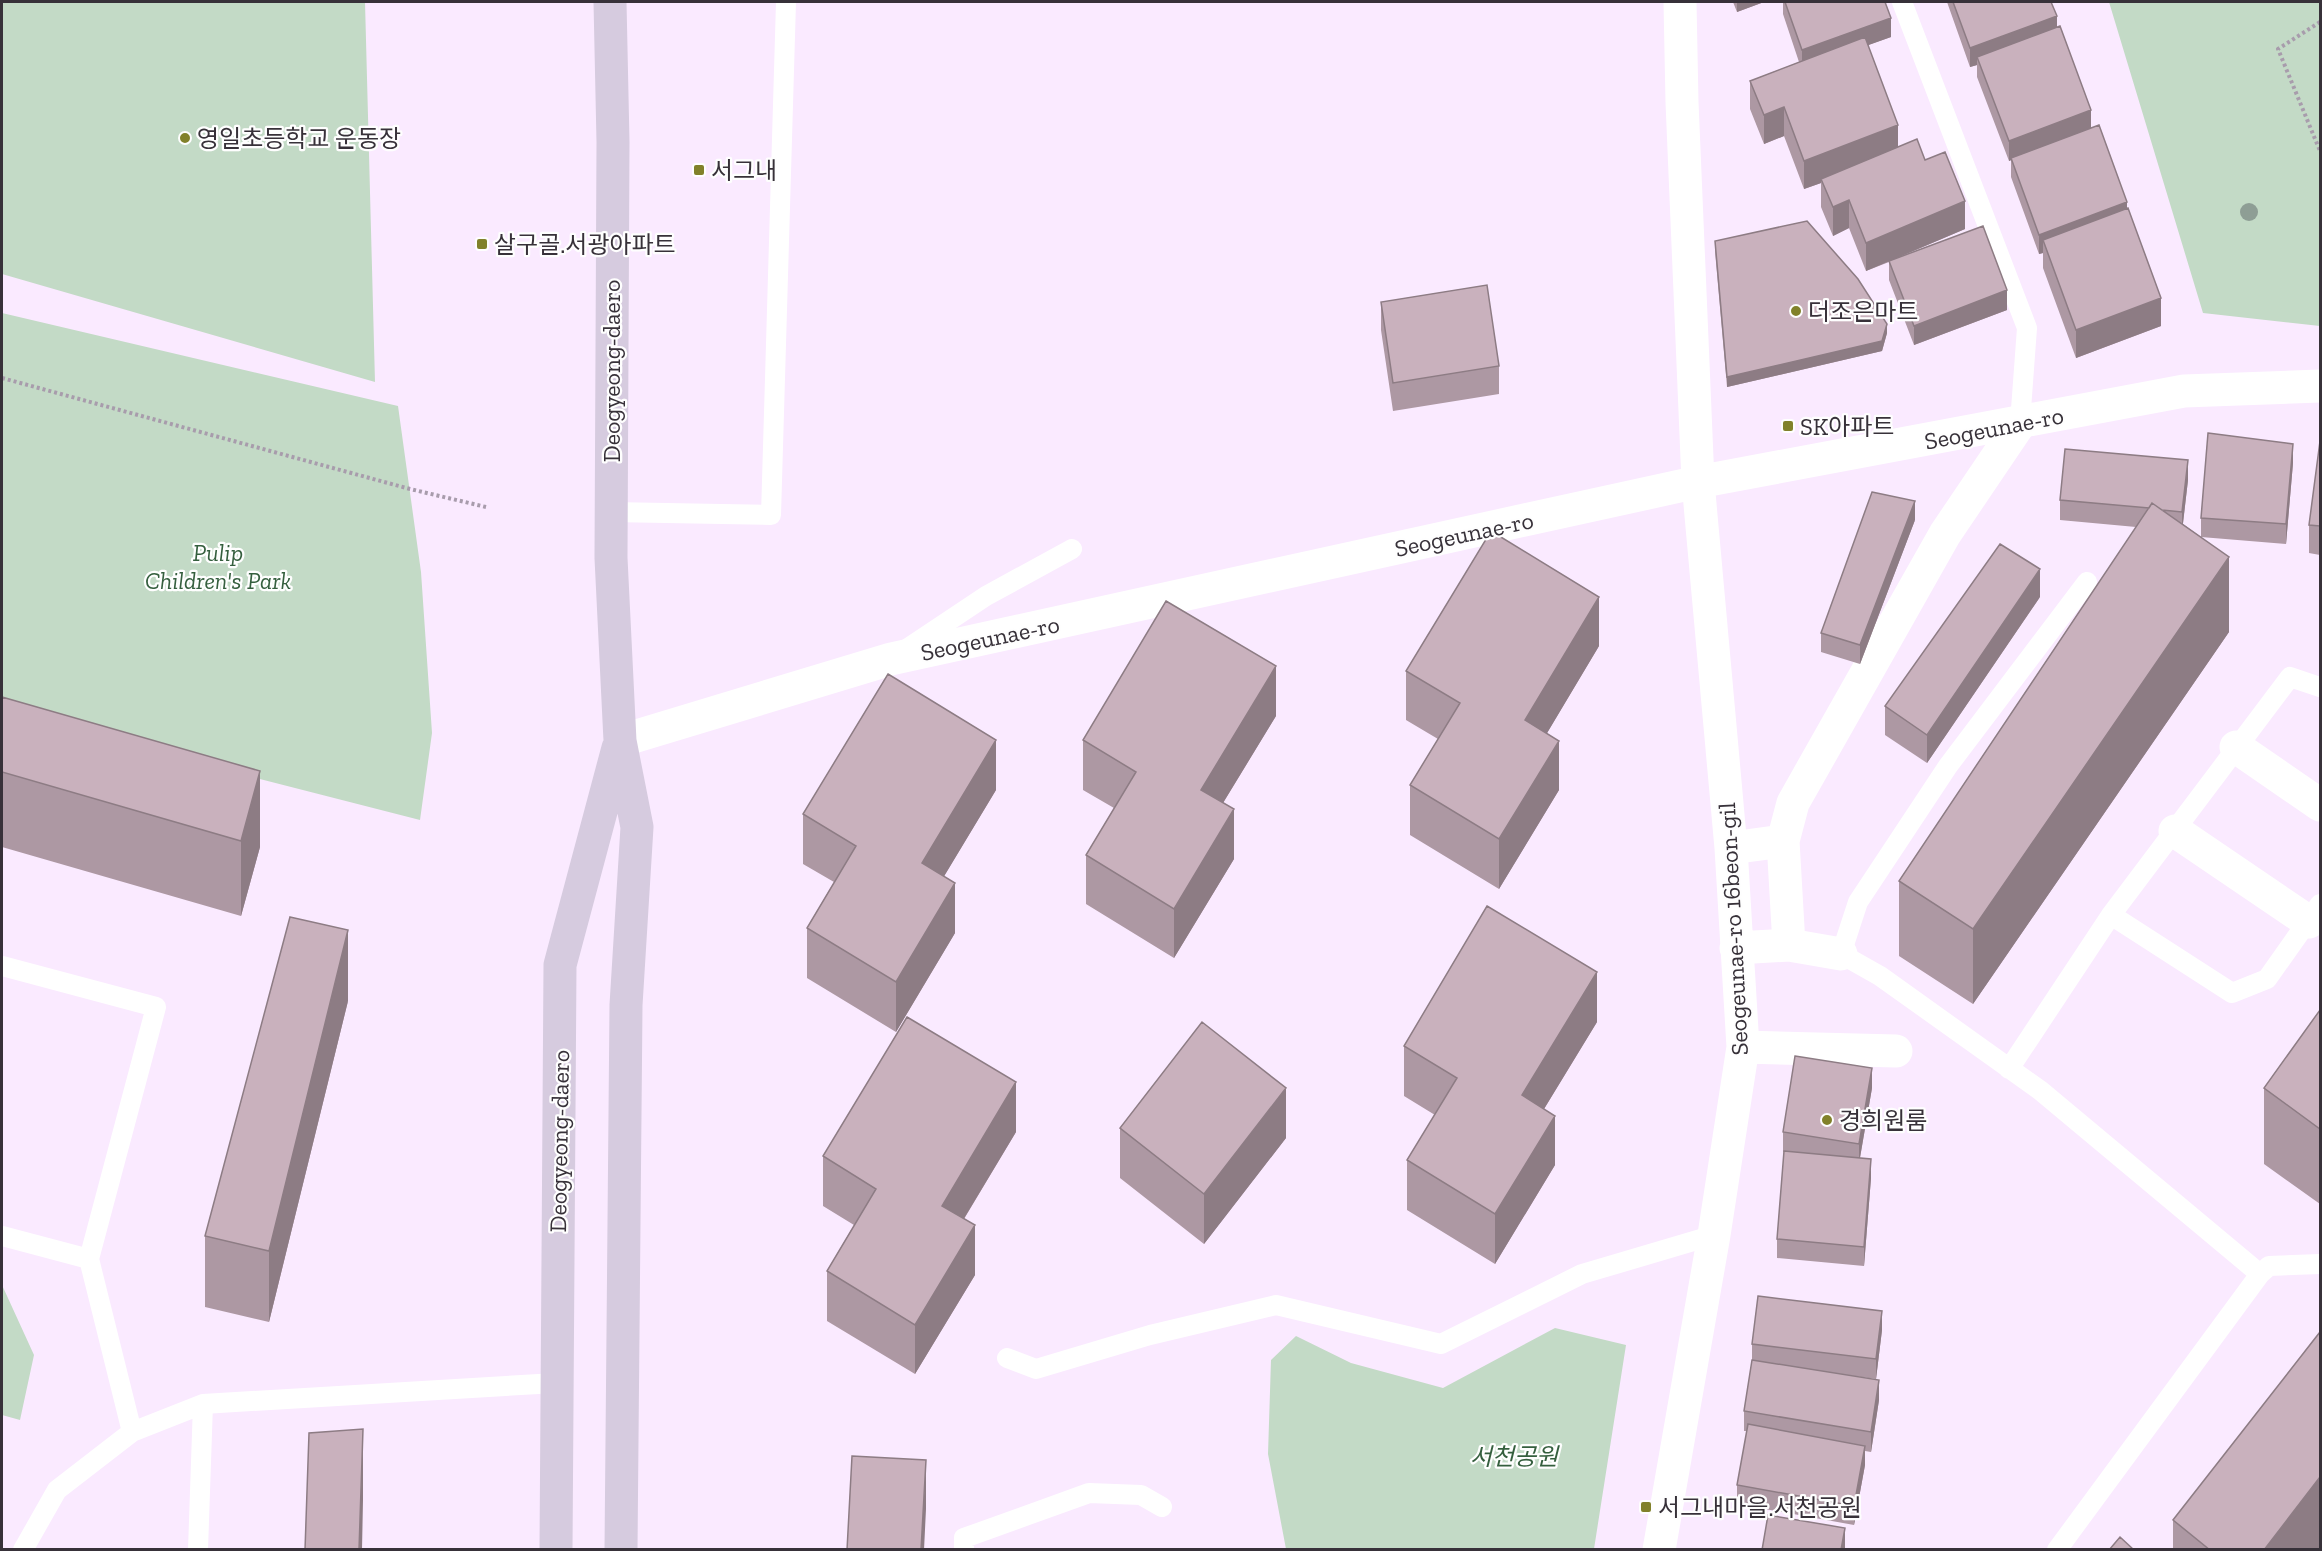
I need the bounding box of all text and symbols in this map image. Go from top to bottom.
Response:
place label: 영일초등학교 운동장 [197,124,401,153]
marker: 영일초등학교 운동장 [178,131,192,145]
place label: 서그내 [711,156,777,185]
marker: 서그내 [692,163,706,177]
place label: 살구골.서광아파트 [494,230,676,259]
marker: 살구골.서광아파트 [475,237,489,251]
street label: Deogyeong-daero [597,280,626,462]
place label: 더조은마트 [1808,297,1918,326]
marker: 더조은마트 [1789,304,1803,318]
street label: Seogeunae-ro [1922,400,2066,456]
place label: SK아파트 [1800,412,1894,441]
marker: SK아파트 [1781,419,1795,433]
street label: Seogeunae-ro [1392,505,1536,563]
park label: Pulip Children's Park [145,538,291,595]
street label: Seogeunae-ro [918,609,1062,667]
street label: Seogeunae-ro 16beon-gil [1712,802,1754,1056]
street label: Deogyeong-daero [543,1049,575,1233]
place label: 경희원룸 [1839,1106,1927,1135]
marker: 경희원룸 [1820,1113,1834,1127]
park label: 서천공원 [1470,1442,1560,1471]
place label: 서그내마을.서천공원 [1658,1493,1862,1522]
marker: 서그내마을.서천공원 [1639,1500,1653,1514]

